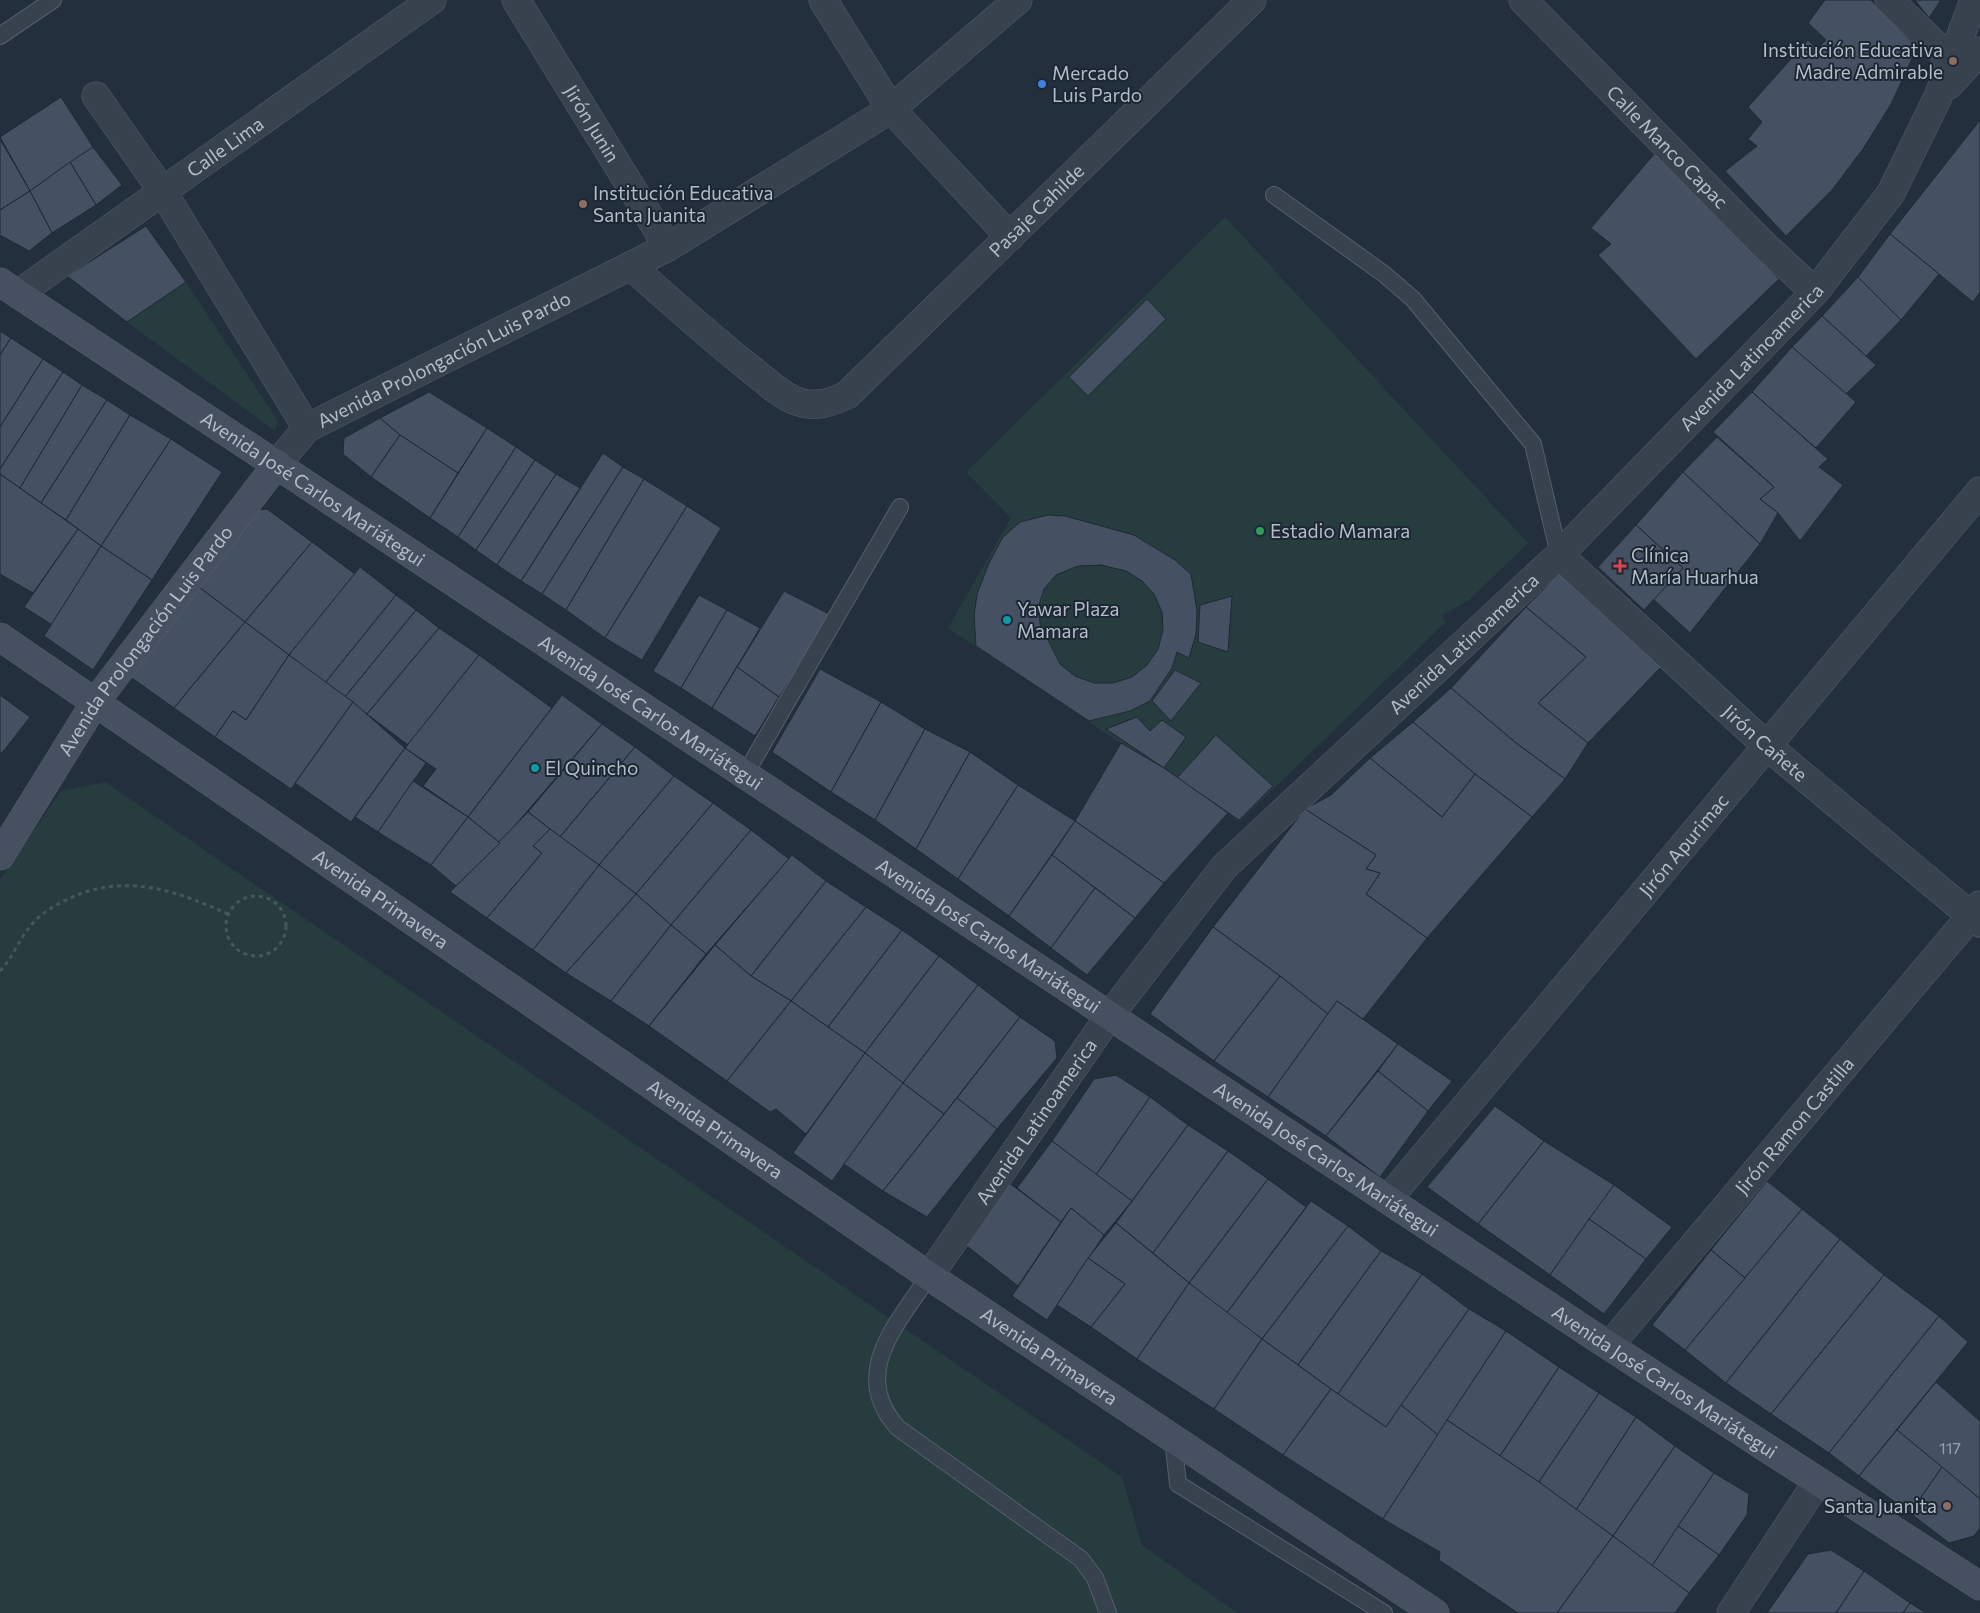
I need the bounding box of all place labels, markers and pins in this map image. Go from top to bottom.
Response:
place label: Institución Educativa Madre Admirable [1763,38,1943,83]
marker: Institución Educativa Madre Admirable [1947,55,1959,67]
place label: Mercado Luis Pardo [1052,61,1142,106]
marker: Mercado Luis Pardo [1036,78,1048,90]
place label: Institución Educativa Santa Juanita [593,181,773,226]
marker: Institución Educativa Santa Juanita [577,198,589,210]
place label: Estadio Mamara [1270,519,1410,542]
marker: Estadio Mamara [1254,525,1266,537]
place label: Clínica María Huarhua [1631,543,1759,588]
marker: Clínica María Huarhua [1613,559,1627,573]
place label: Yawar Plaza Mamara [1017,597,1119,642]
marker: Yawar Plaza Mamara [1001,614,1013,626]
place label: El Quincho [545,756,638,779]
marker: El Quincho [529,762,541,774]
place label: Santa Juanita [1824,1494,1937,1517]
marker: Santa Juanita [1941,1500,1953,1512]

